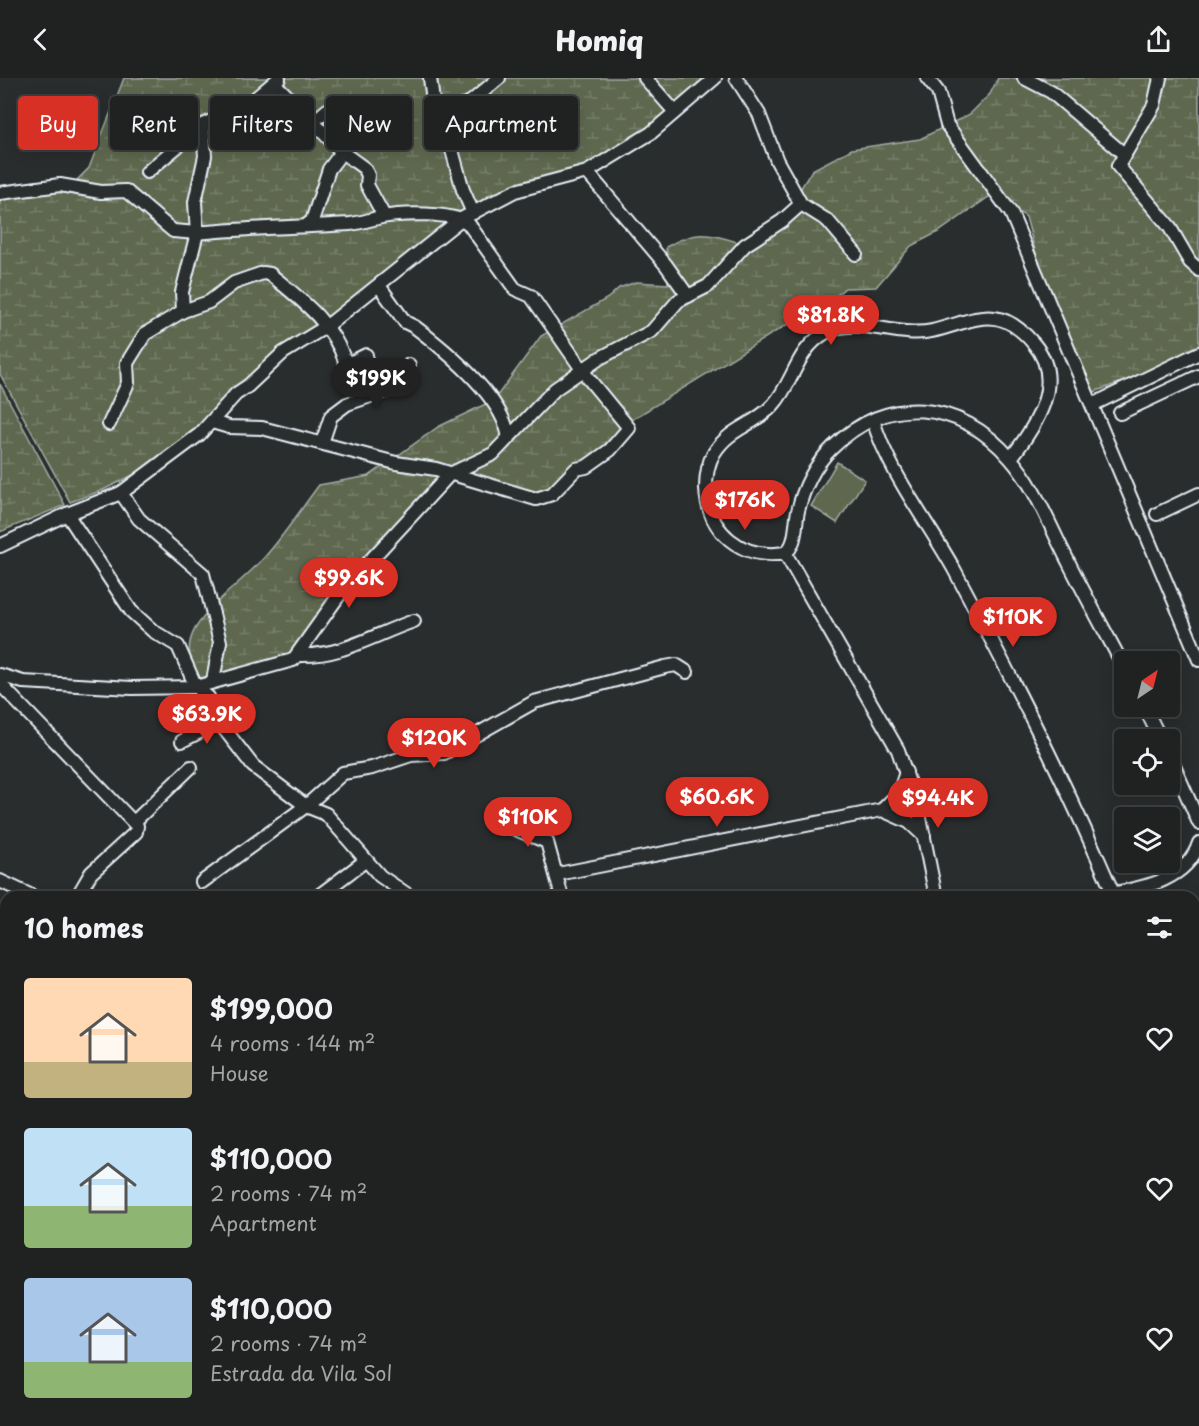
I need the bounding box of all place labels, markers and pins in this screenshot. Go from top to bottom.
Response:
pin: $81.8K [782,295,880,346]
pin: $199K [334,358,418,409]
pin: $176K [703,480,787,531]
pin: $99.6K [300,558,398,609]
pin: $110K [971,597,1055,648]
pin: $63.9K [158,694,256,745]
pin: $120K [392,718,476,769]
pin: $60.6K [668,777,766,828]
pin: $94.4K [889,778,987,829]
pin: $110K [486,797,570,848]

